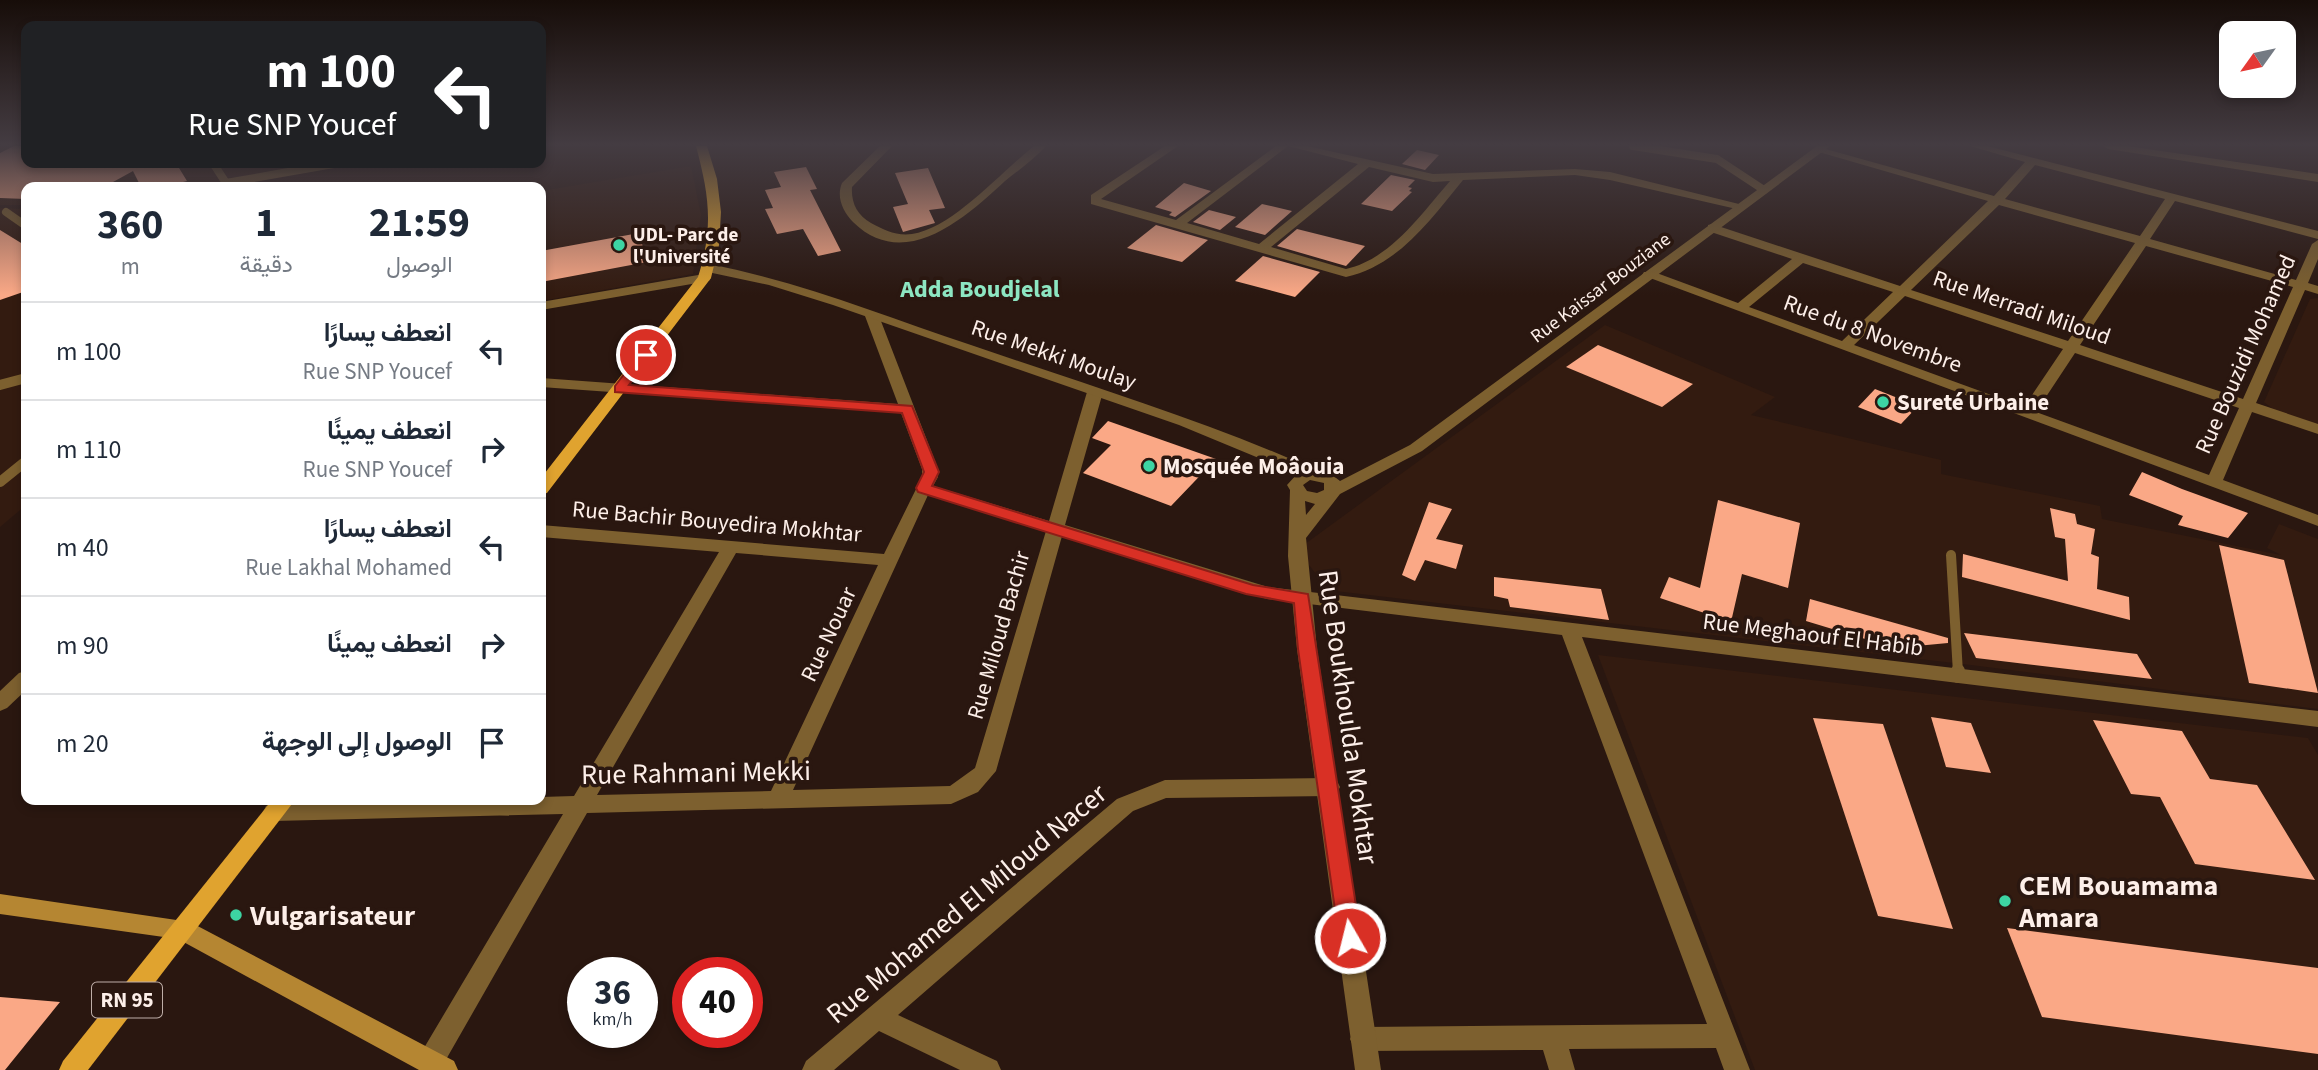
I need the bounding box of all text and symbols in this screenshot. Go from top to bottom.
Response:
north arrow [2219,21,2296,98]
map controls [2219,21,2296,98]
text: 100 m [267,37,396,107]
icon: left [420,49,511,140]
text: Rue SNP Youcef [188,102,396,148]
text: 1 [255,193,277,253]
text: 21:59 [369,193,470,253]
text: 360 [97,195,164,255]
place label: UDL- Parc de l'Université [633,222,738,271]
street label: Rue Kaissar Bouziane [1525,226,1677,350]
marker: UDL- Parc de l'Université [611,237,627,253]
text: دقيقة [240,248,293,281]
text: الوصول [386,248,453,281]
street label: Rue Bouzidi Mohamed [2187,249,2304,459]
text: m [121,250,140,283]
street label: Rue Merradi Miloud [1929,262,2115,353]
district label: Adda Boudjelal [899,272,1060,307]
street label: Rue du 8 Novembre [1779,286,1967,381]
street label: Rue Mekki Moulay [967,311,1141,398]
text: انعطف يسارًا [324,314,452,351]
pin [616,325,676,385]
icon: left [473,332,511,370]
text: 100 m [56,333,122,370]
icon: arrive [627,336,665,374]
text: Rue SNP Youcef [303,355,452,388]
place label: Sureté Urbaine [1897,386,2049,419]
marker: Sureté Urbaine [1875,394,1891,410]
text: انعطف يمينًا [327,412,452,449]
icon: right [473,430,511,468]
text: 110 m [56,431,122,468]
place label: Mosquée Moâouia [1163,450,1345,483]
text: Rue SNP Youcef [303,453,452,486]
marker: Mosquée Moâouia [1141,458,1157,474]
street label: Rue Bachir Bouyedira Mokhtar [571,492,864,551]
text: انعطف يسارًا [324,510,452,547]
icon: left [473,528,511,566]
text: 40 m [56,529,109,566]
street label: Rue Miloud Bachir [959,546,1039,723]
text: Rue Lakhal Mohamed [245,551,452,584]
street label: Rue Boukhoulda Mokhtar [1308,567,1389,867]
street label: Rue Nouar [792,581,865,687]
street label: Rue Meghaouf El Habib [1701,605,1925,664]
text: انعطف يمينًا [327,625,452,662]
icon: right [473,626,511,664]
text: 90 m [56,627,109,664]
text: الوصول إلى الوجهة [262,723,452,760]
icon: arrive [473,724,511,762]
text: 20 m [56,725,109,762]
street label: Rue Rahmani Mekki [581,751,811,795]
street label: Rue Mohamed El Miloud Nacer [818,774,1116,1033]
place label: CEM Bouamama Amara [2018,866,2218,938]
marker: CEM Bouamama Amara [1997,893,2013,909]
place label: Vulgarisateur [249,896,416,936]
position arrow [1313,901,1387,975]
marker: Vulgarisateur [228,907,244,923]
speed limit sign: 40 [672,957,763,1048]
text: 36 [594,968,631,1018]
road number: RN 95 [92,982,162,1018]
text: km/h [593,1007,632,1032]

